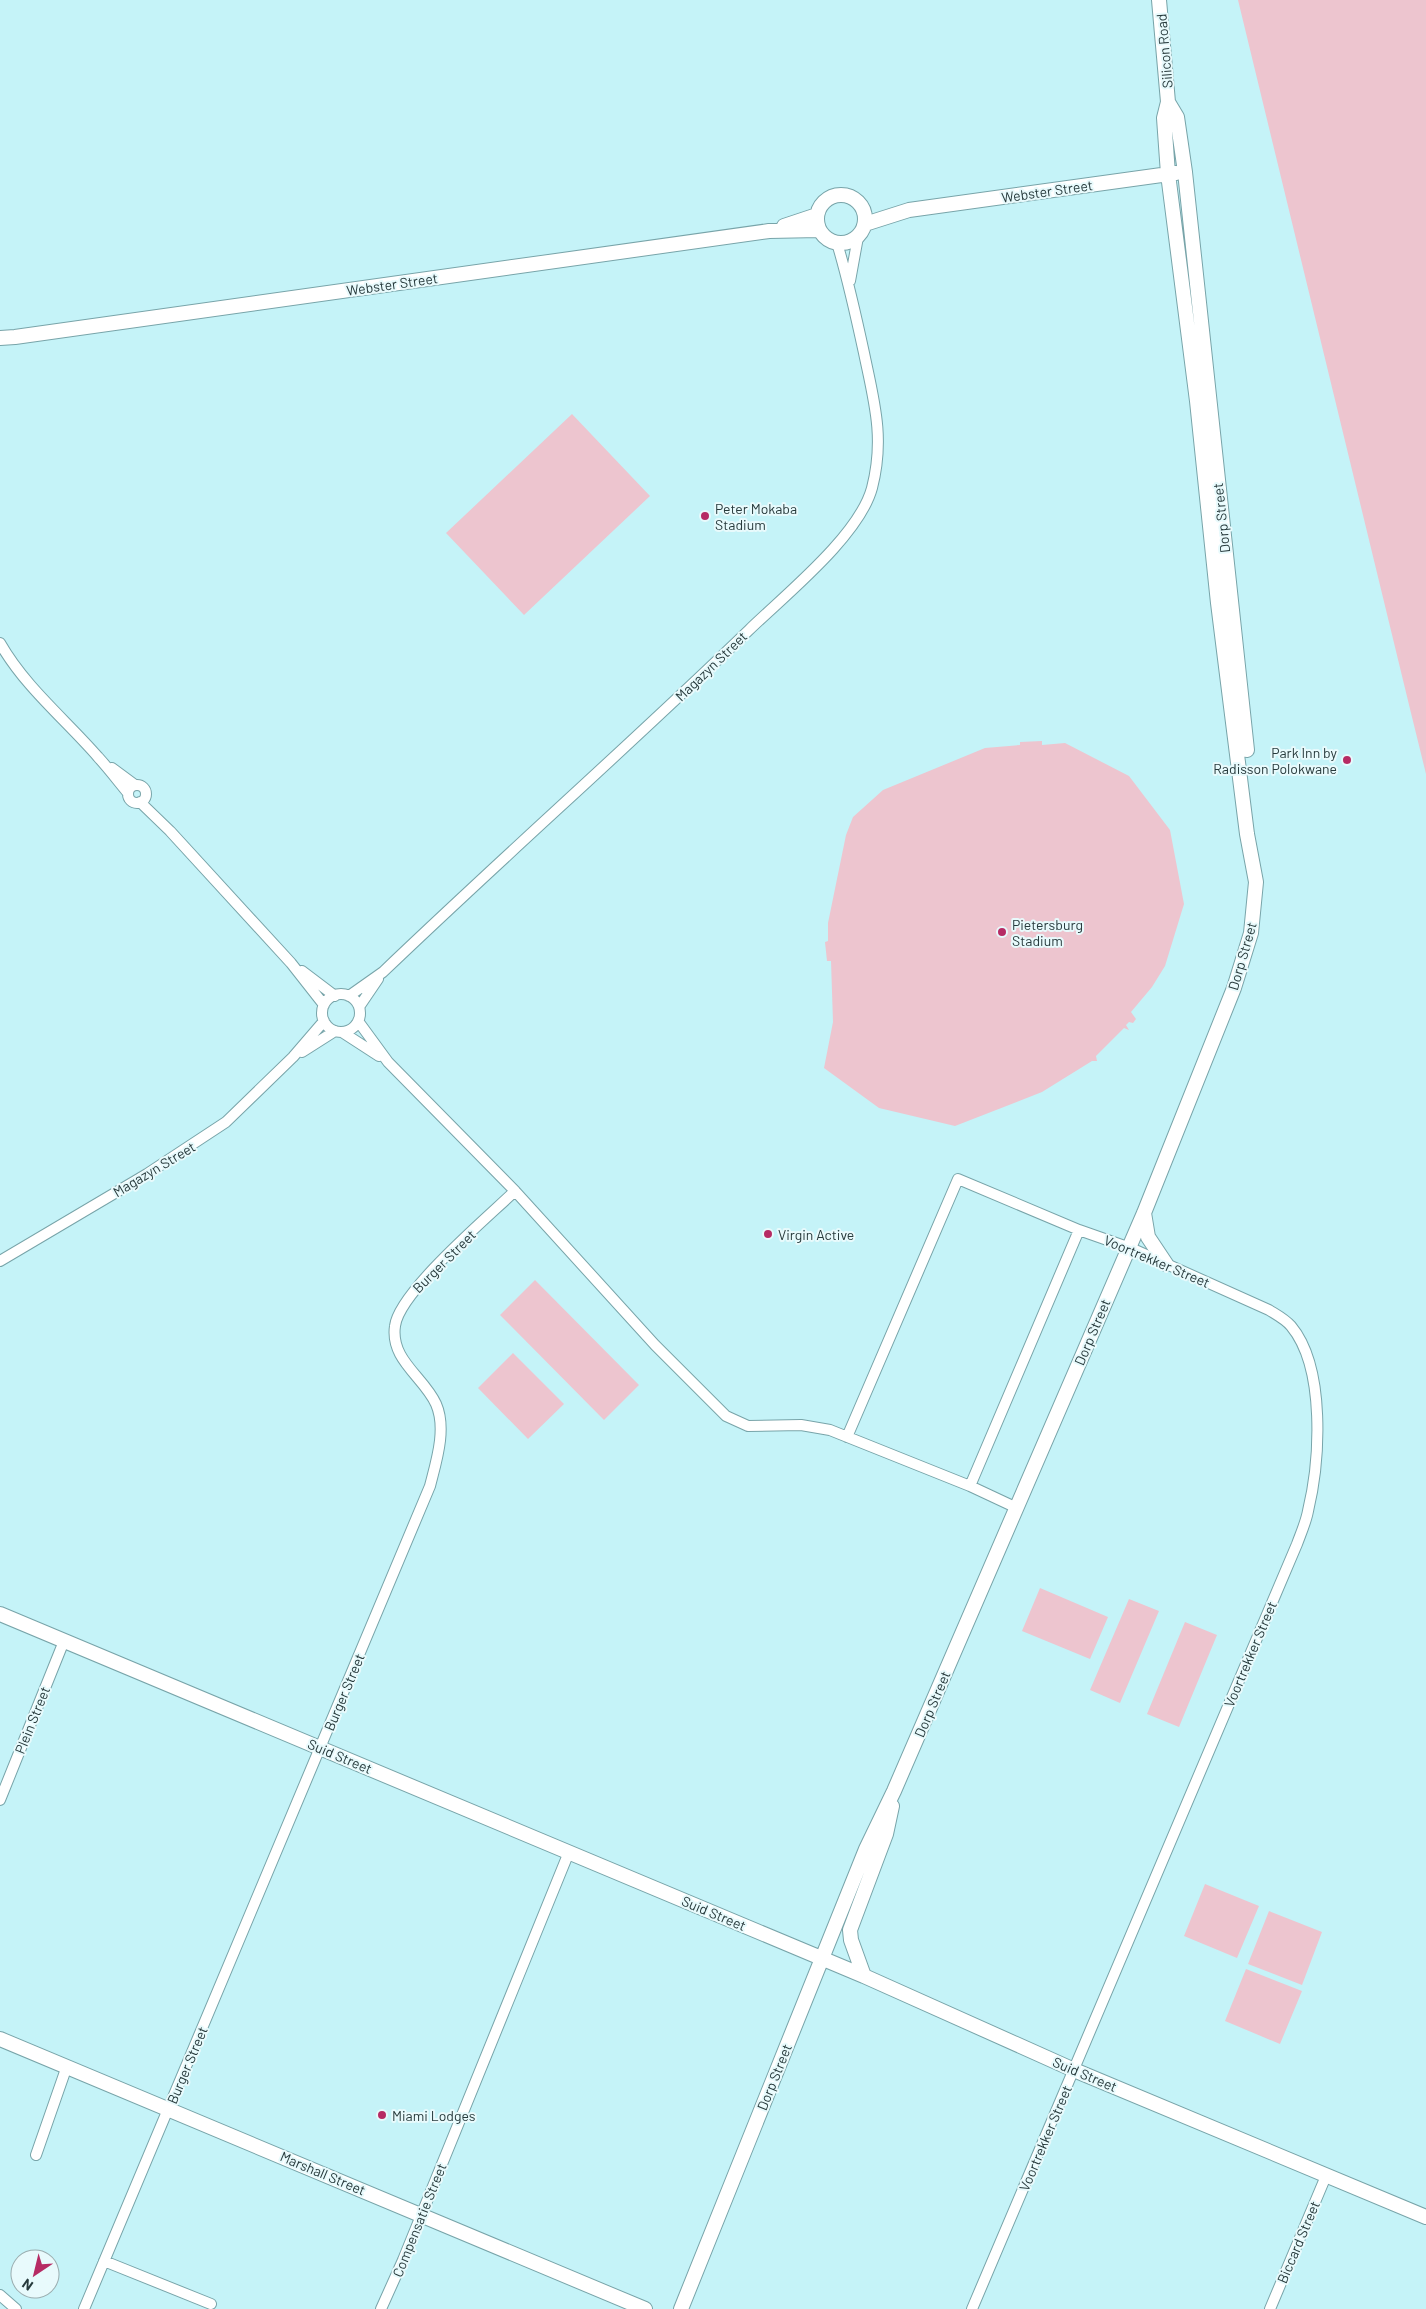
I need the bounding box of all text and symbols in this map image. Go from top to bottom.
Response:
street label: Silicon Road [1152,13,1176,89]
street label: Webster Street [1000,176,1094,206]
street label: Webster Street [345,269,439,299]
street label: Dorp Street [1209,482,1233,554]
place label: Peter Mokaba Stadium [715,500,797,533]
marker: Peter Mokaba Stadium [699,510,711,522]
street label: Magazyn Street [672,628,750,704]
place label: Park Inn by Radisson Polokwane [1213,744,1338,777]
marker: Park Inn by Radisson Polokwane [1341,754,1353,766]
place label: Pietersburg Stadium [1012,916,1083,949]
street label: Dorp Street [1224,920,1260,992]
marker: Pietersburg Stadium [996,926,1008,938]
street label: Magazyn Street [110,1138,198,1200]
street label: Burger Street [409,1226,479,1296]
place label: Virgin Active [778,1226,854,1243]
marker: Virgin Active [762,1228,774,1240]
street label: Voortrekker Street [1102,1231,1212,1291]
street label: Dorp Street [1070,1296,1114,1368]
street label: Voortrekker Street [1220,1599,1280,1709]
street label: Burger Street [320,1651,368,1733]
street label: Dorp Street [910,1668,954,1740]
street label: Plein Street [11,1684,53,1756]
street label: Suid Street [305,1735,375,1777]
street label: Suid Street [679,1892,749,1934]
street label: Burger Street [163,2024,211,2106]
street label: Dorp Street [753,2041,795,2113]
street label: Suid Street [1050,2053,1120,2095]
street label: Voortrekker Street [1015,2083,1075,2193]
place label: Miami Lodges [392,2107,476,2124]
marker: Miami Lodges [376,2109,388,2121]
street label: Marshall Street [278,2147,368,2199]
street label: Compensatie Street [388,2161,450,2279]
street label: Biccard Street [1273,2198,1323,2286]
north arrow [10,2249,60,2299]
text: N [19,2275,36,2295]

